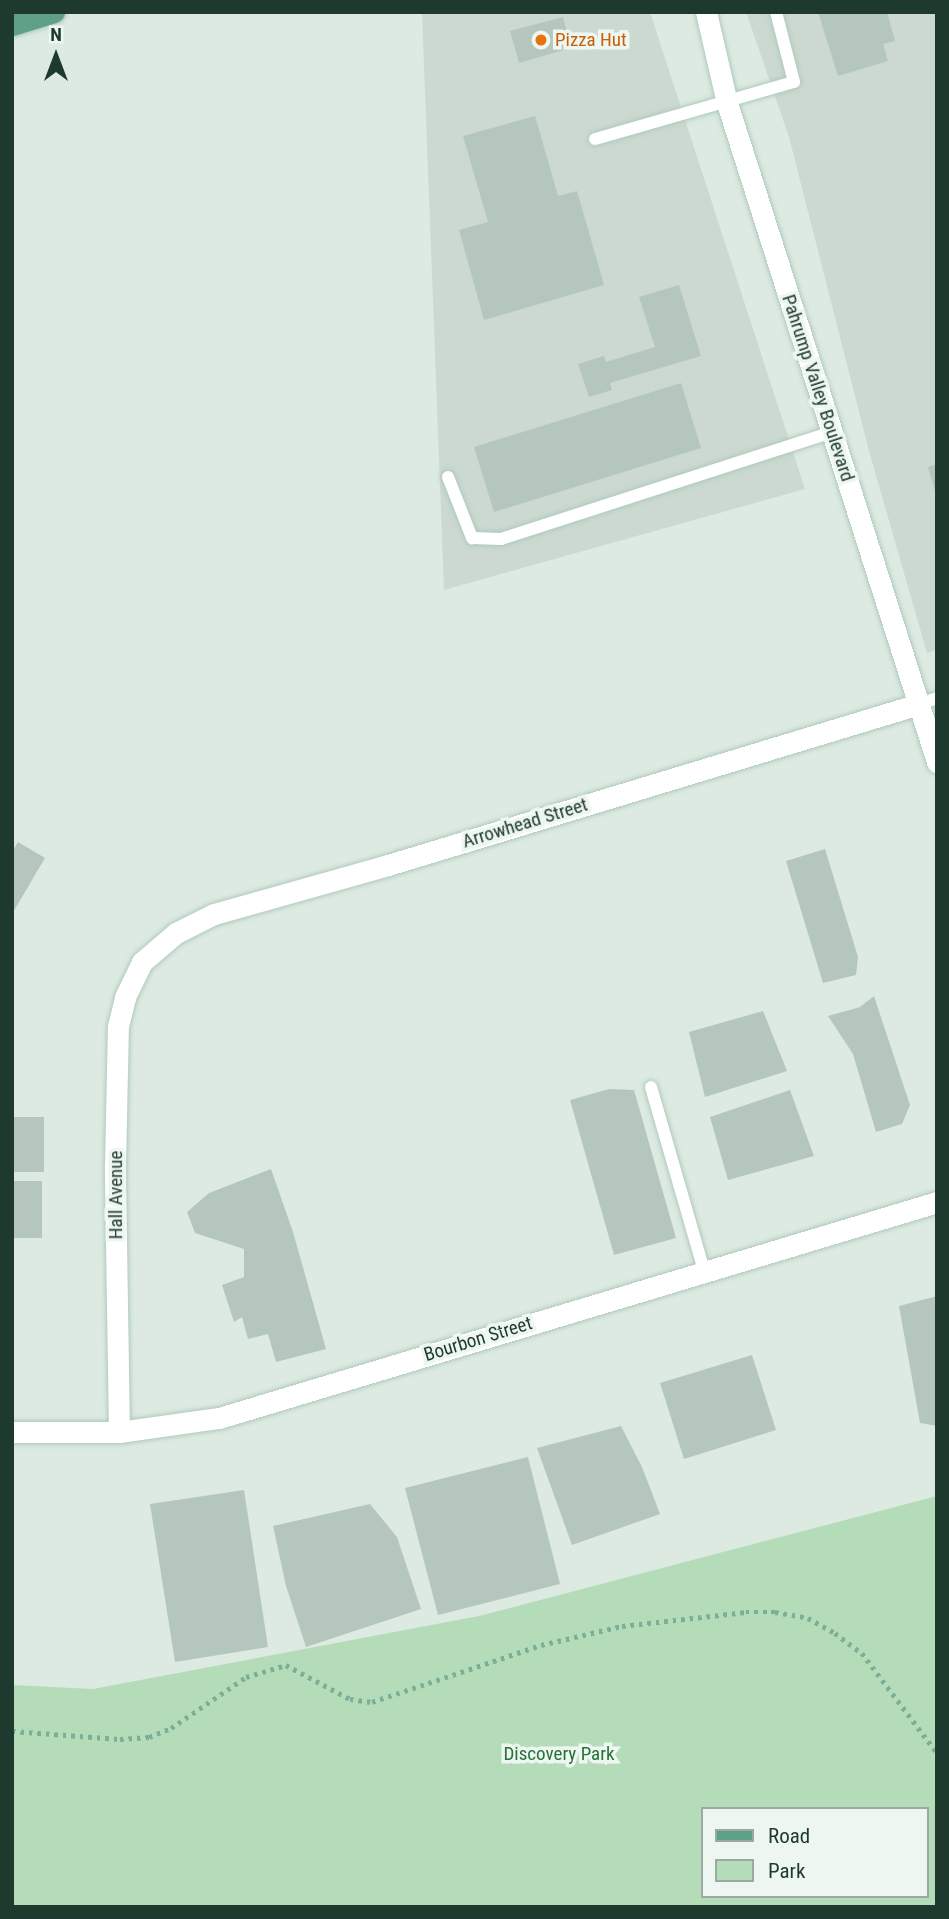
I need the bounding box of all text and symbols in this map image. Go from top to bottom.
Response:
north arrow [21,21,91,91]
text: N [50,23,62,46]
place label: Pizza Hut [555,29,627,51]
marker: Pizza Hut [533,32,549,48]
street label: Pahrump Valley Boulevard [777,292,859,484]
street label: Arrowhead Street [460,793,590,853]
street label: Hall Avenue [105,1151,127,1239]
street label: Bourbon Street [421,1312,535,1366]
park label: Discovery Park [503,1743,615,1765]
legend [701,1807,928,1898]
text: Road [768,1824,810,1848]
text: Park [768,1859,805,1883]

